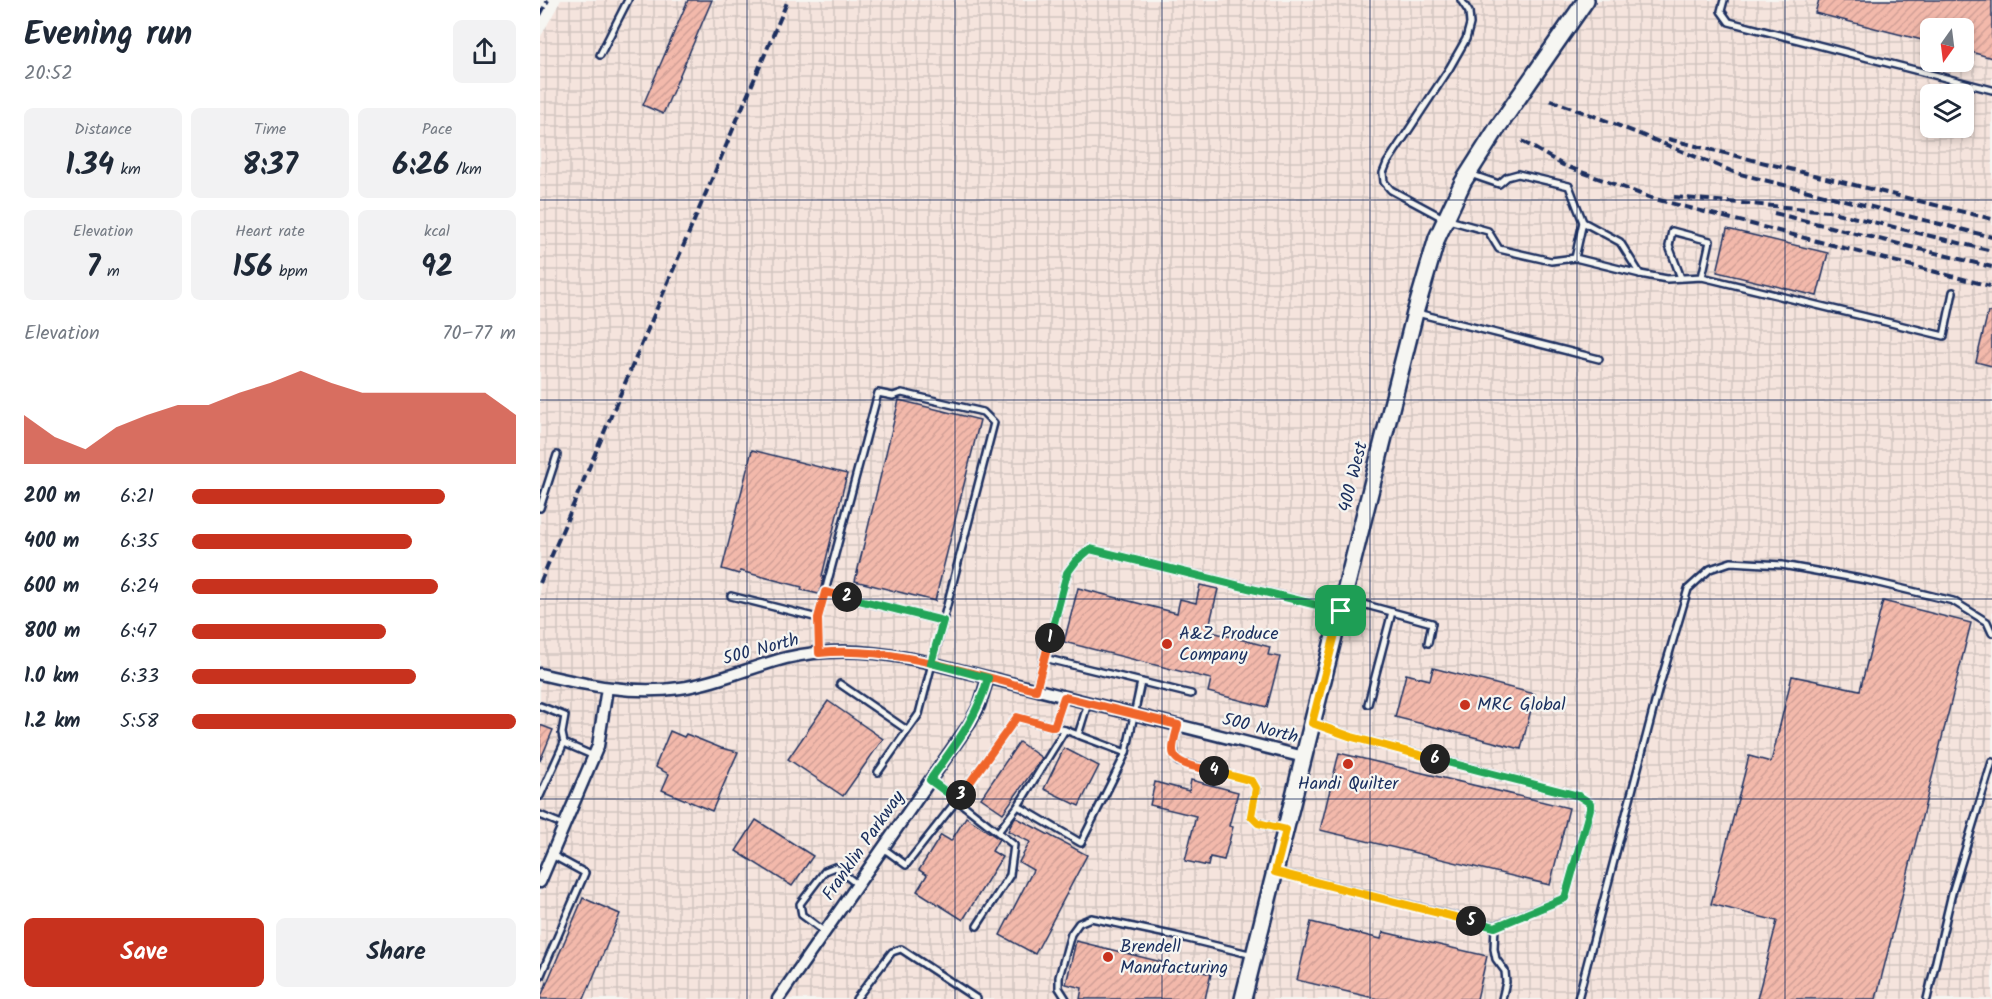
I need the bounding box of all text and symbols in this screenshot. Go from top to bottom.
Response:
text: Evening run [24,9,192,62]
north arrow [1920,18,1974,72]
map controls [1920,18,1974,138]
button: share [453,20,516,83]
text: 20:52 [24,58,73,90]
button: layers [1920,84,1974,138]
text: Distance [74,117,132,142]
text: Time [254,117,286,142]
text: Pace [422,117,452,142]
text: 1.34 [65,142,114,190]
text: 8:37 [242,142,298,190]
text: 6:26 [392,142,450,190]
text: km [114,157,141,182]
text: /km [450,157,482,182]
text: Elevation [73,219,133,244]
text: Heart rate [235,219,305,244]
text: kcal [424,219,450,244]
text: 7 [86,244,101,292]
text: 156 [232,244,273,292]
text: 92 [421,244,453,292]
text: m [101,259,120,284]
text: bpm [273,259,308,284]
text: Elevation [24,318,100,350]
text: 70–77 m [442,318,516,350]
street label: 400 West [1331,438,1377,515]
text: 200 m [24,481,80,513]
text: 6:21 [120,481,154,513]
text: 400 m [24,526,80,558]
text: 6:35 [120,526,158,558]
text: 600 m [24,571,79,603]
text: 6:24 [120,571,159,603]
pin: 2 [832,582,862,612]
text: 2 [842,584,852,609]
pin [1315,585,1366,636]
icon: arrive [1324,594,1357,627]
text: 800 m [24,616,80,648]
text: 6:47 [120,616,156,648]
place label: A&Z Produce Company [1179,620,1279,670]
pin: 1 [1035,623,1065,653]
text: 1 [1048,625,1052,650]
street label: 500 North [720,626,802,674]
marker: A&Z Produce Company [1160,637,1174,651]
text: 1.0 km [24,661,79,693]
text: 6:33 [120,661,159,693]
place label: MRC Global [1477,691,1566,720]
marker: MRC Global [1458,698,1472,712]
text: 1.2 km [24,706,80,738]
text: 5:58 [120,706,158,738]
street label: 500 North [1219,706,1301,752]
pin: 6 [1420,744,1450,774]
text: 6 [1431,746,1439,771]
pin: 4 [1199,756,1229,786]
marker: Handi Quilter [1341,757,1355,771]
text: 4 [1210,758,1218,783]
place label: Handi Quilter [1298,770,1399,799]
pin: 3 [946,780,976,810]
text: 3 [957,782,965,807]
street label: Franklin Parkway [815,784,913,907]
pin: 5 [1456,906,1486,936]
text: 5 [1467,908,1475,933]
button: Save [24,918,264,987]
button: Share [276,918,516,987]
place label: Brendell Manufacturing [1120,933,1228,983]
marker: Brendell Manufacturing [1101,950,1115,964]

